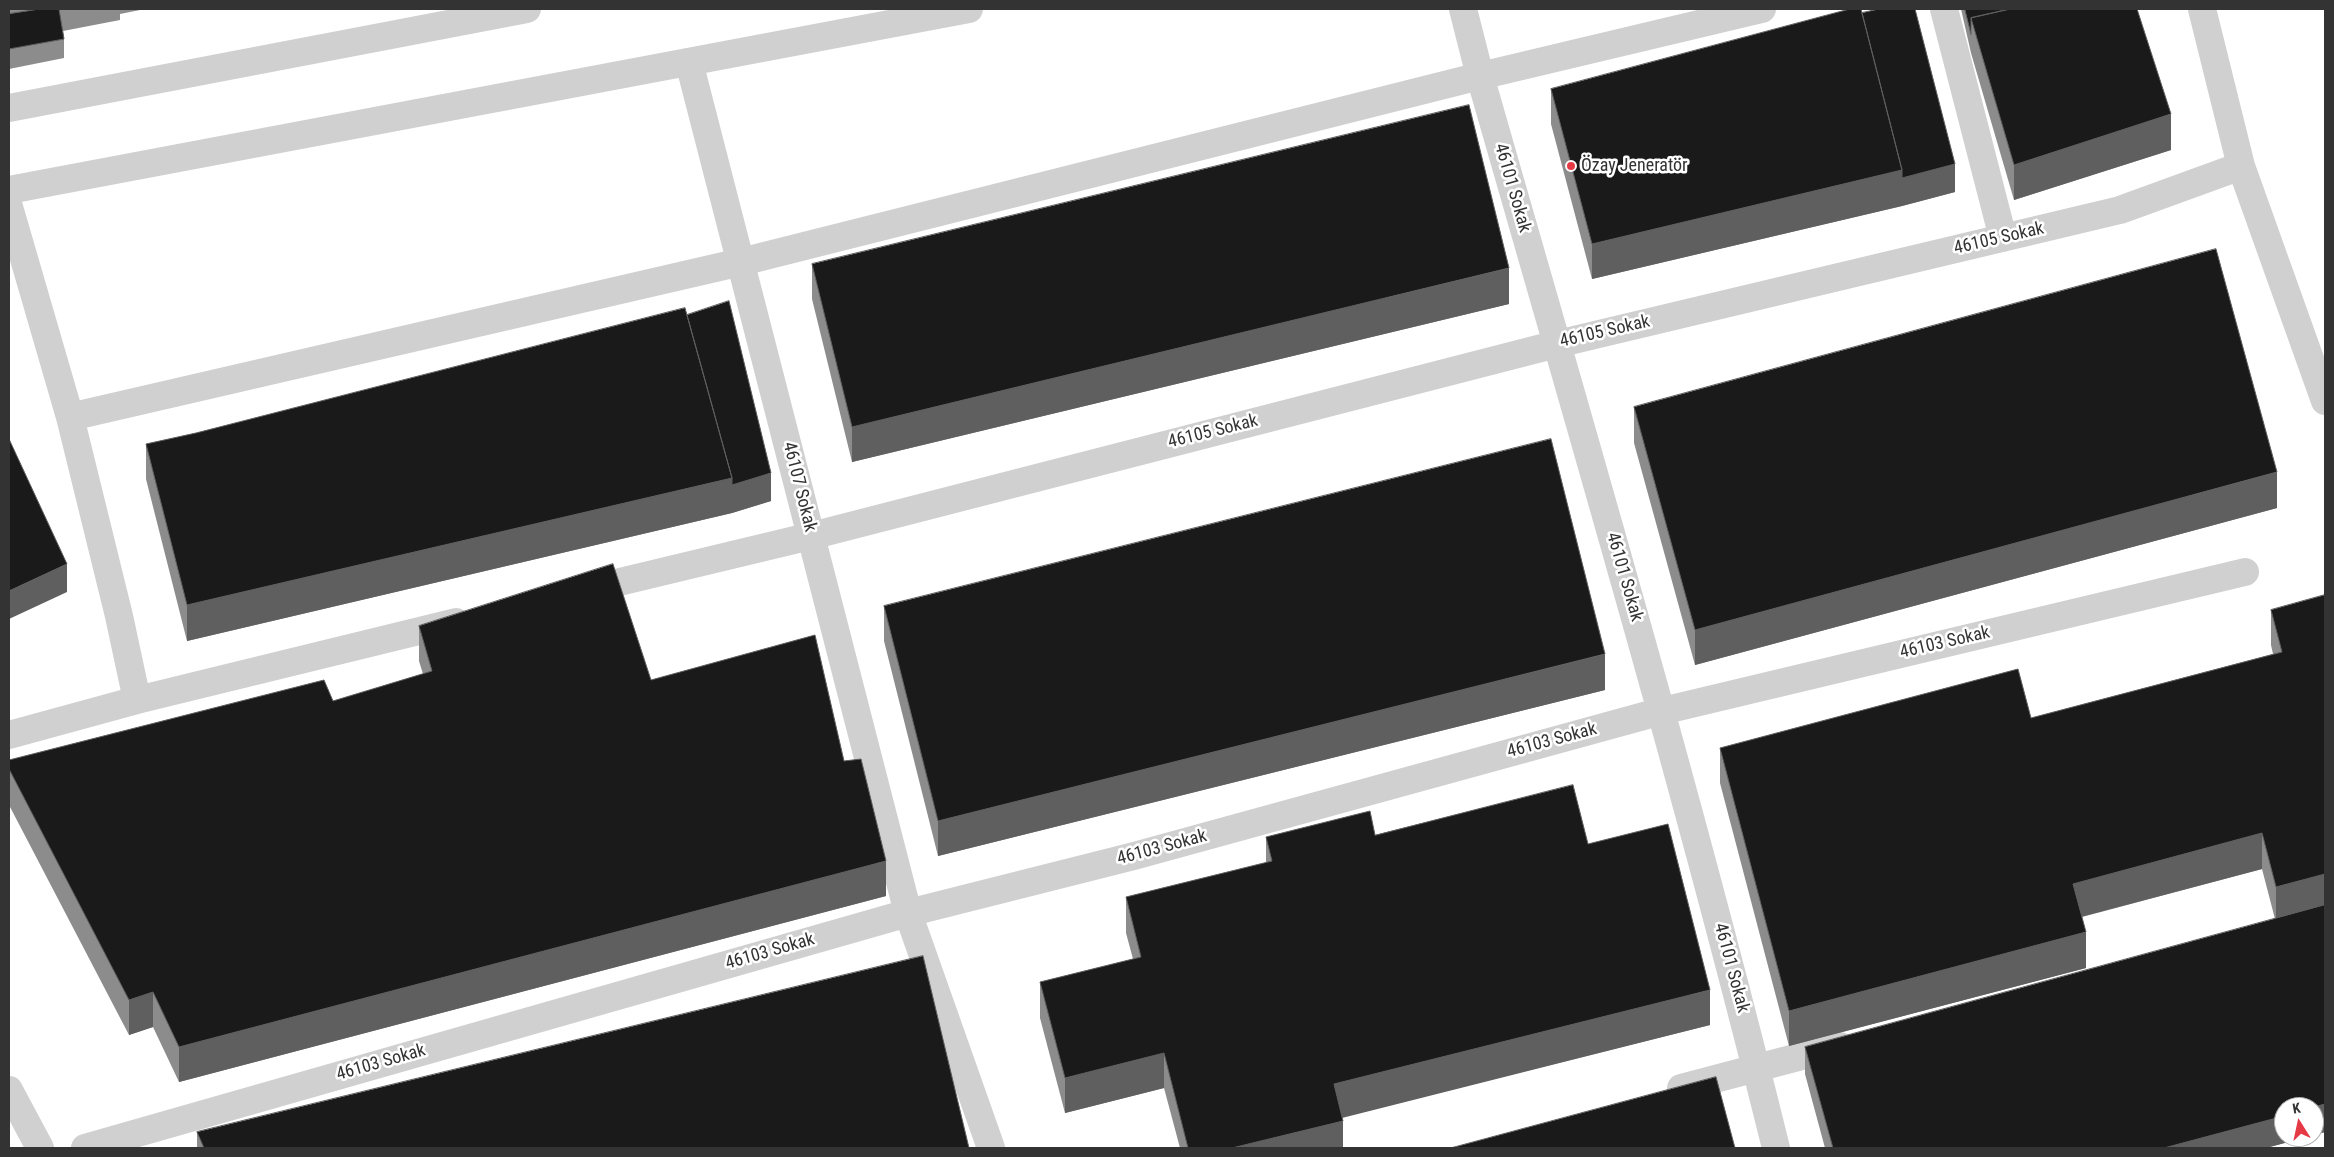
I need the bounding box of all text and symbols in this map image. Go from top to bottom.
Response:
street label: 46101 Sokak [1489,141,1535,235]
place label: Özay Jeneratör [1581,155,1688,177]
marker: Özay Jeneratör [1565,160,1577,172]
street label: 46105 Sokak [1952,218,2046,260]
street label: 46105 Sokak [1558,311,1652,353]
street label: 46105 Sokak [1166,410,1260,454]
street label: 46107 Sokak [777,440,821,534]
street label: 46101 Sokak [1601,530,1647,624]
street label: 46103 Sokak [1898,622,1992,664]
street label: 46103 Sokak [1505,719,1599,763]
street label: 46103 Sokak [1115,826,1209,870]
street label: 46101 Sokak [1709,921,1753,1015]
street label: 46103 Sokak [723,929,817,975]
street label: 46103 Sokak [334,1040,428,1086]
north arrow [2274,1097,2324,1147]
text: K [2291,1100,2302,1117]

